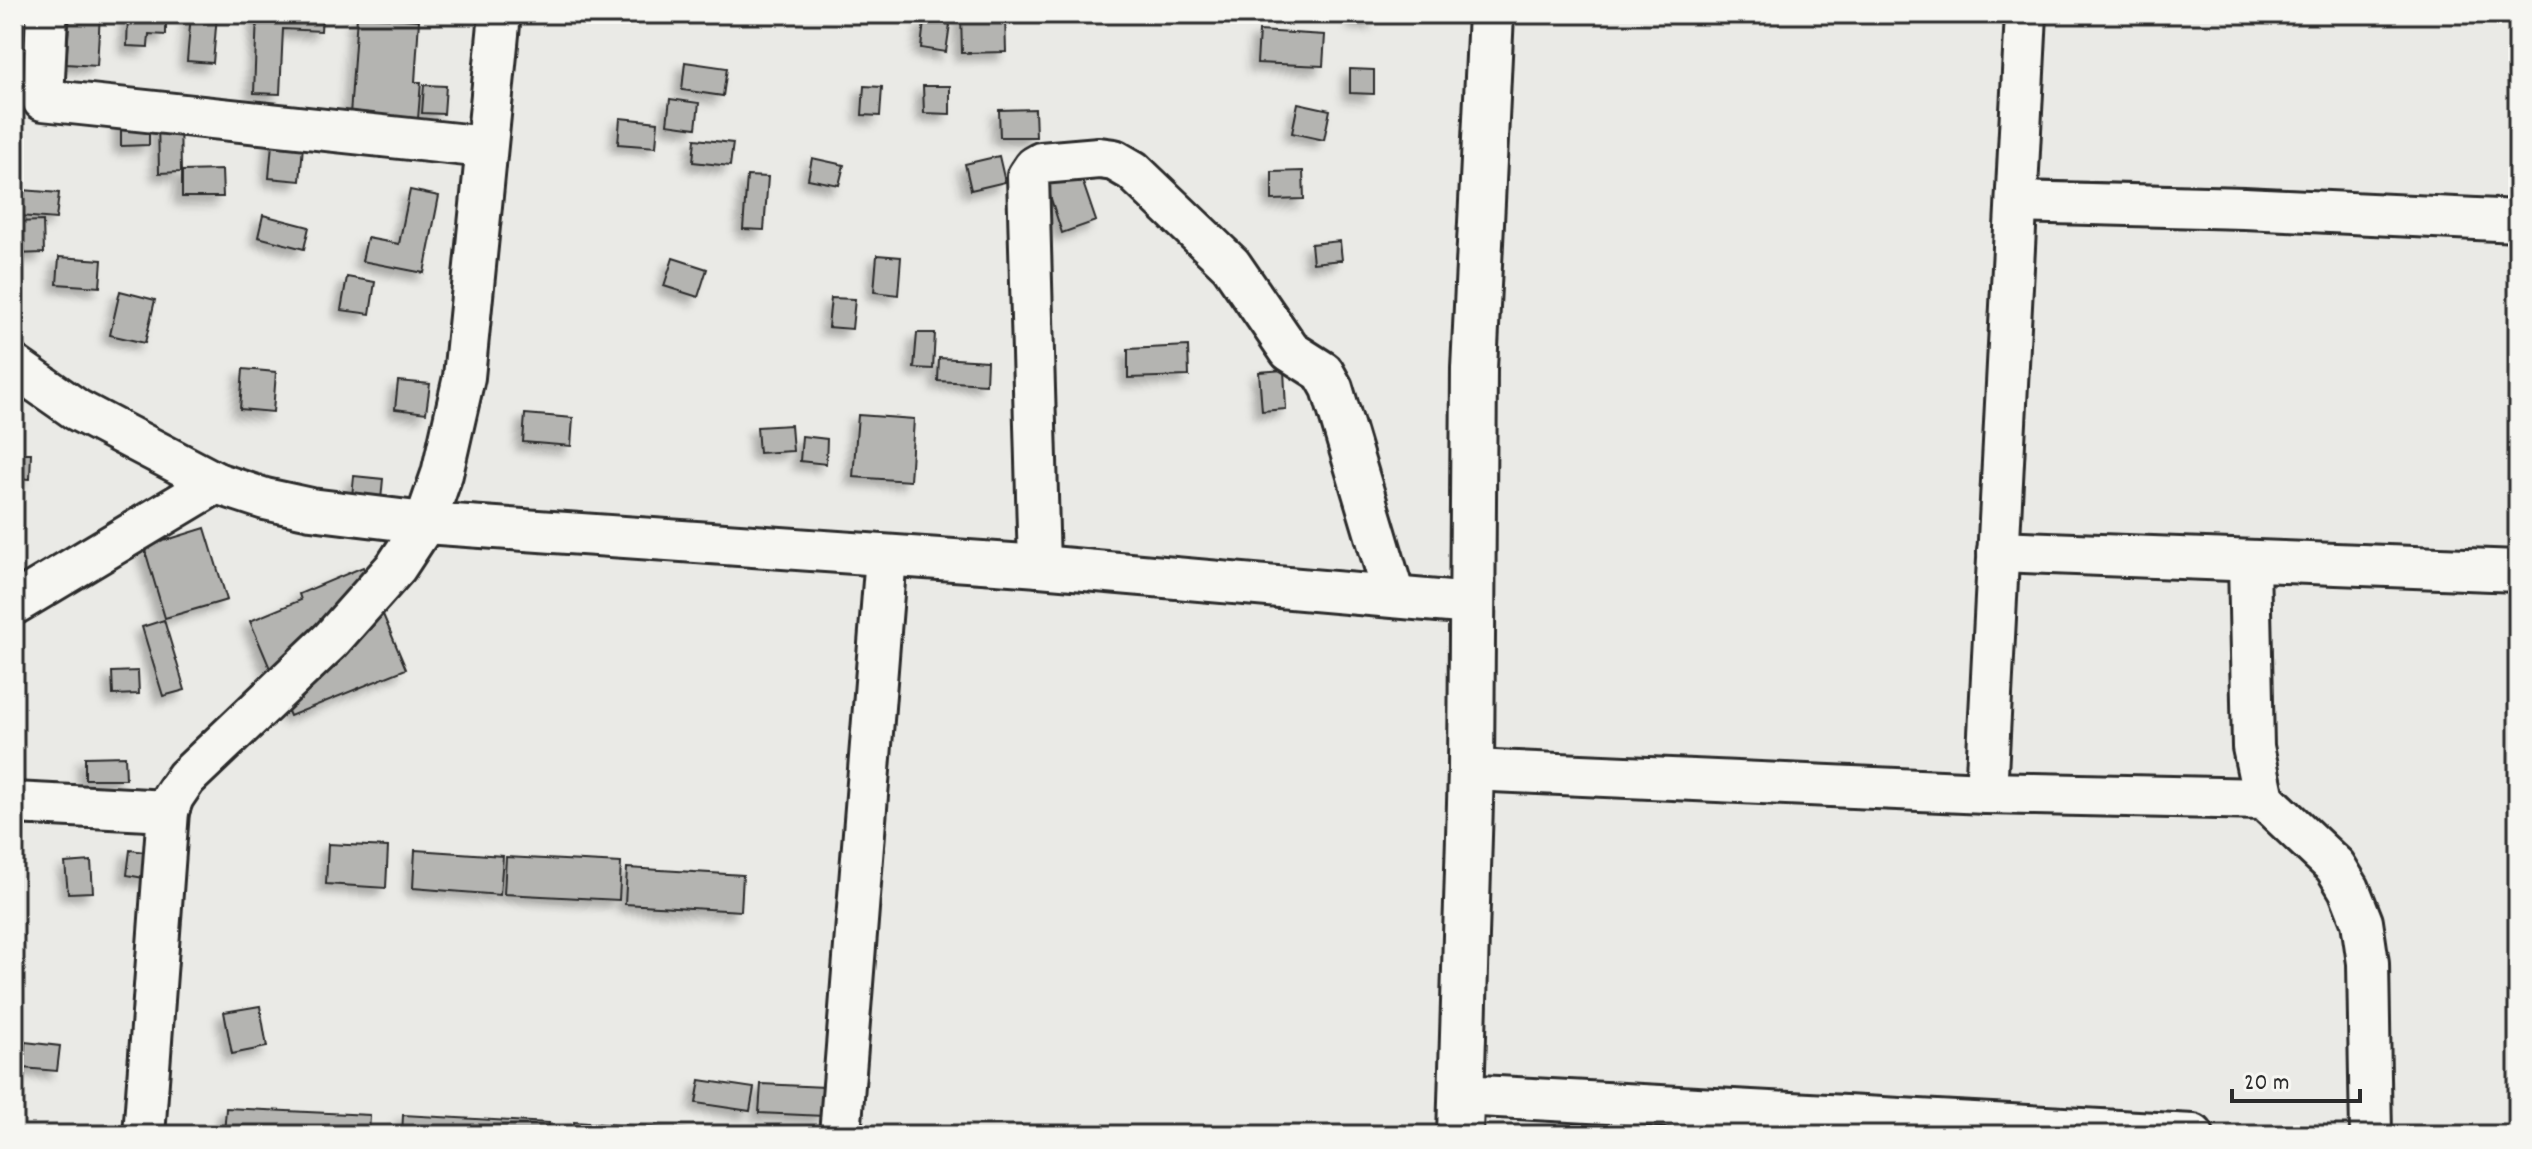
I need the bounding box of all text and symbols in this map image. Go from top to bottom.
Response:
scale bar [2232,1053,2360,1103]
text: 20 m [2244,1067,2290,1101]

